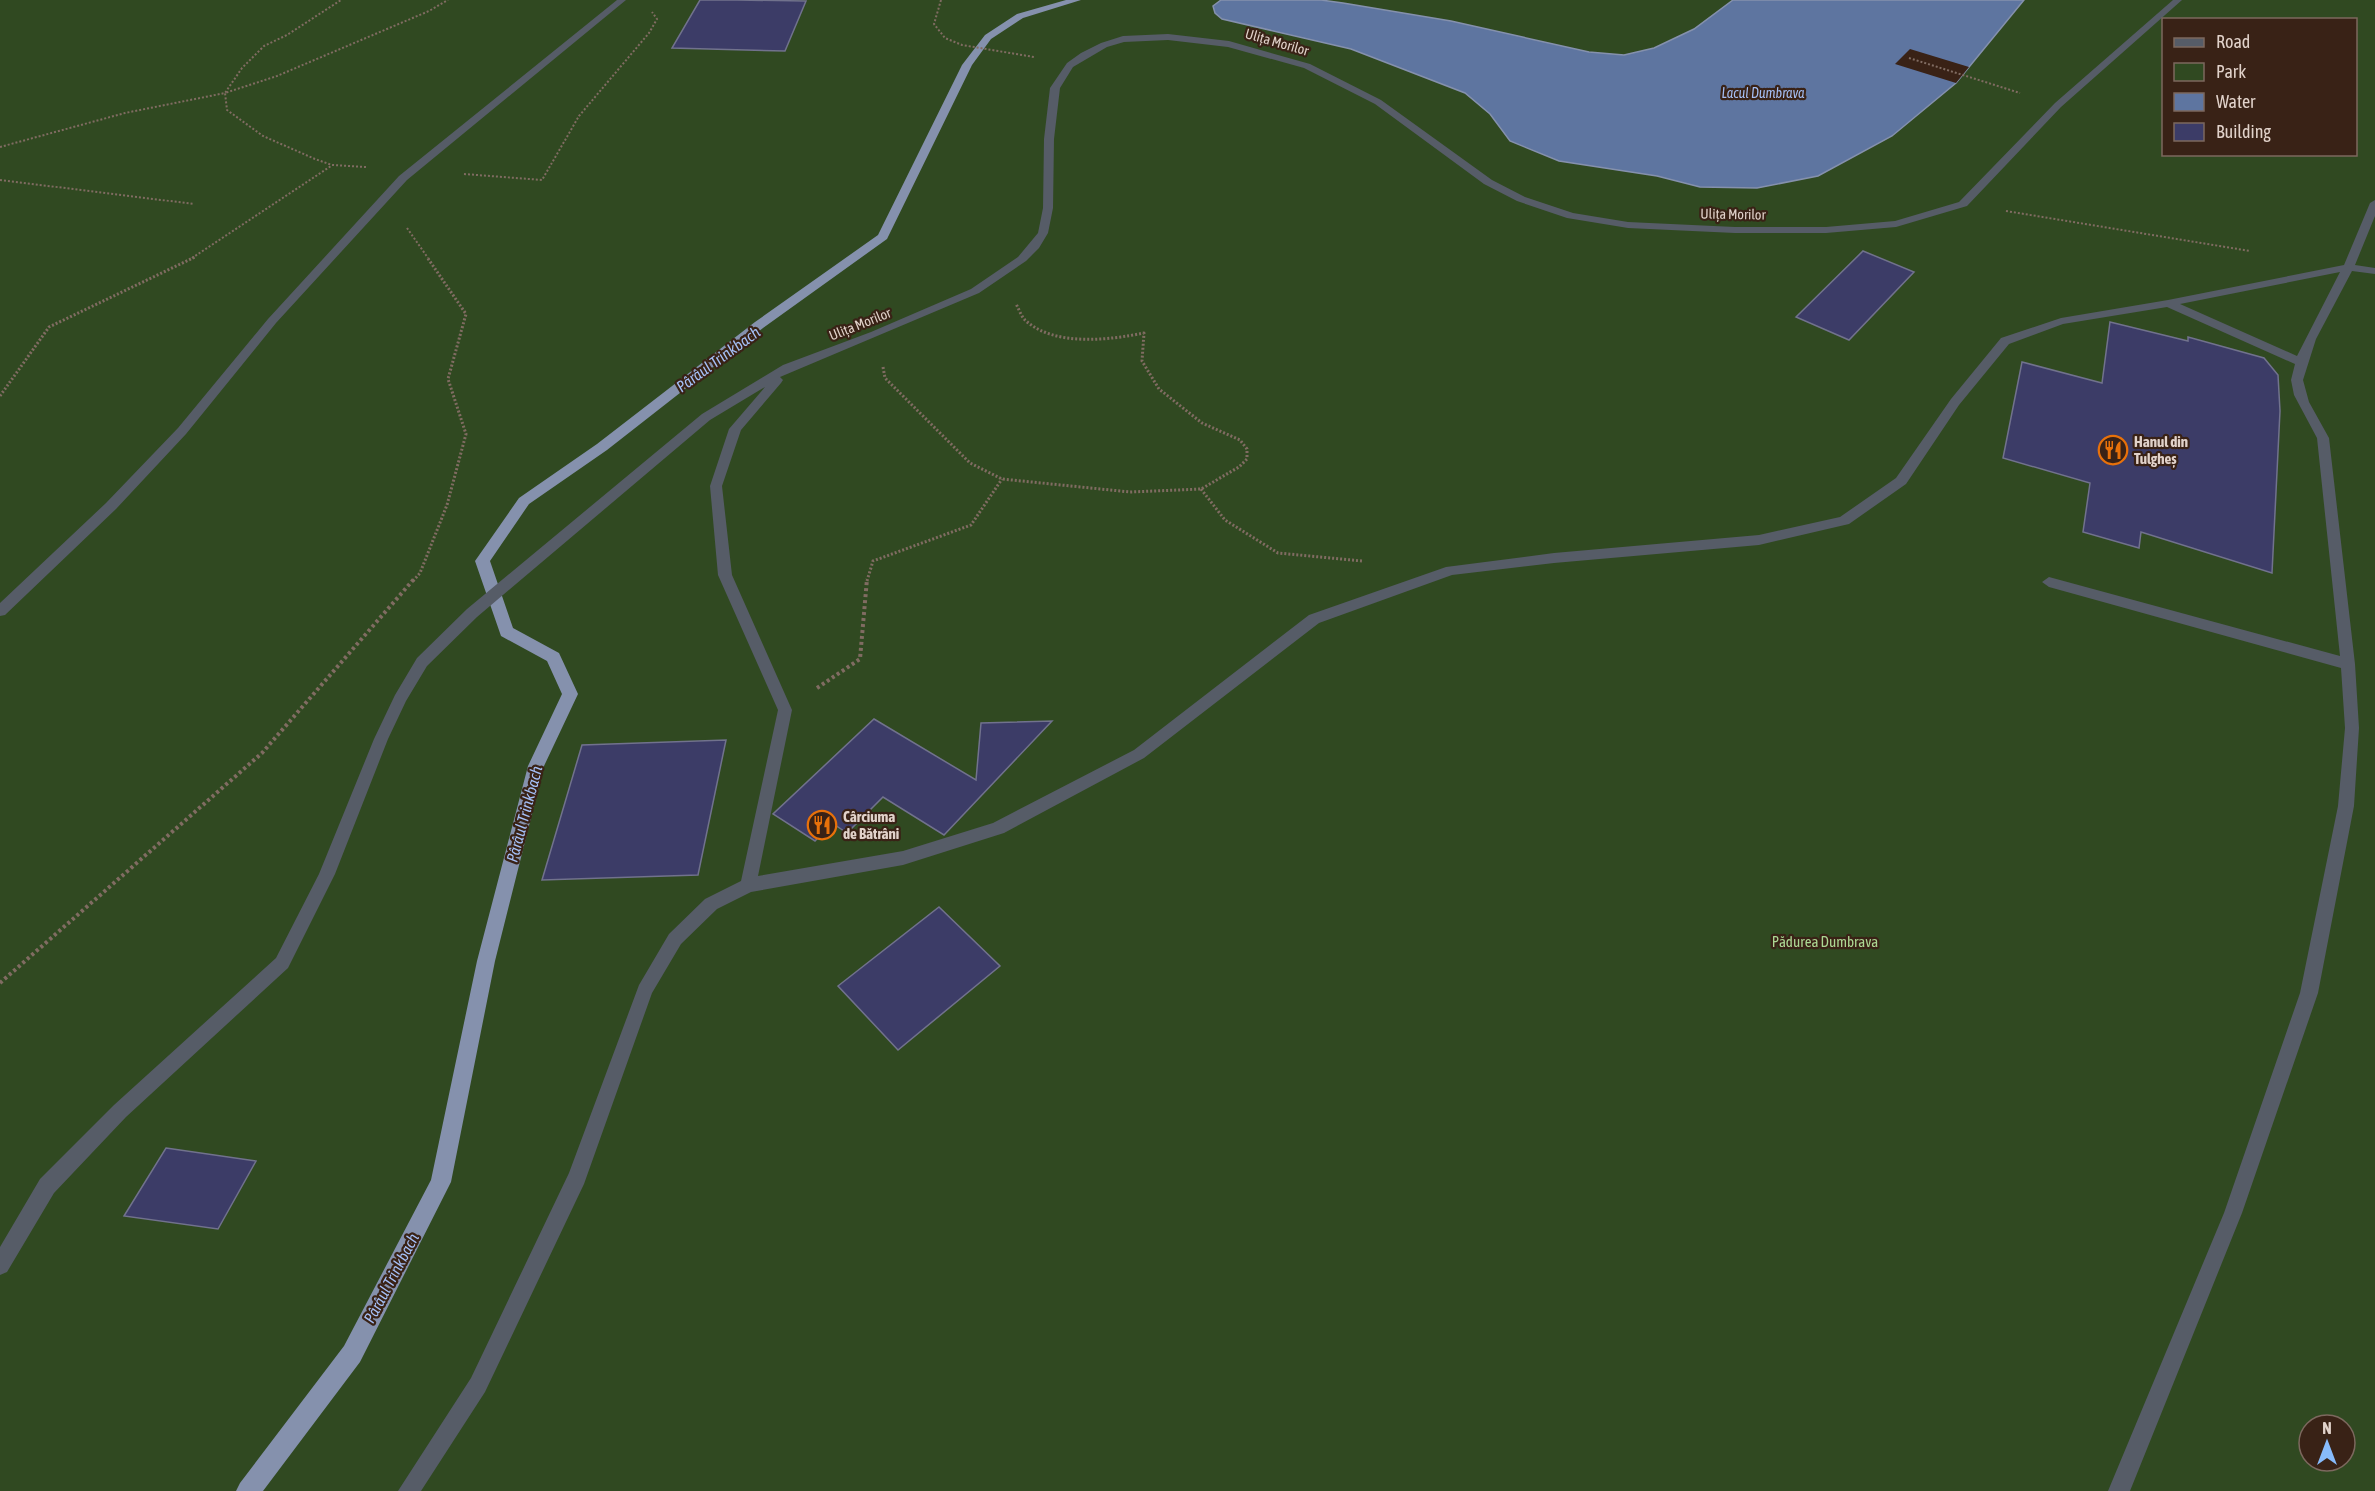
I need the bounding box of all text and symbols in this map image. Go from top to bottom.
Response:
legend [2162,18,2357,156]
street label: Ulița Morilor [1243,25,1311,59]
text: Road [2216,31,2250,52]
text: Park [2216,61,2246,82]
water label: Lacul Dumbrava [1721,85,1805,101]
text: Water [2216,91,2256,112]
text: Building [2216,121,2271,142]
street label: Ulița Morilor [1700,205,1767,223]
street label: Ulița Morilor [827,304,894,344]
water label: Pârâul Trinkbach [673,323,763,395]
place label: Hanul din Tulgheș [2134,433,2188,468]
restaurant icon: Hanul din Tulgheș [2097,434,2129,466]
water label: Pârâul Trinkbach [503,764,546,864]
place label: Cârciuma de Bătrâni [843,808,899,842]
restaurant icon: Cârciuma de Bătrâni [806,809,838,841]
park label: Pădurea Dumbrava [1772,933,1878,950]
water label: Pârâul Trinkbach [360,1230,422,1326]
north arrow [2297,1413,2357,1473]
text: N [2322,1419,2332,1437]

